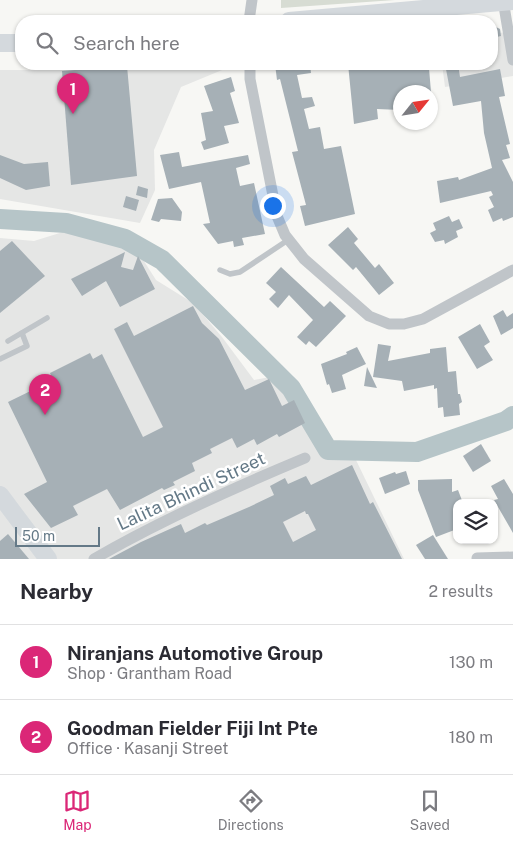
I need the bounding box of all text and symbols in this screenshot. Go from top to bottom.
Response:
search box [15,15,498,70]
icon: search [33,29,61,57]
text: Search here [73,32,180,54]
pin: 1 [57,73,89,114]
north arrow [393,85,438,130]
your location [260,193,286,219]
pin: 2 [29,374,61,415]
street label: Lalita Bhindi Street [114,448,268,534]
map controls [453,499,498,544]
button: layers [453,499,498,544]
scale bar [15,524,100,547]
text: 50 m [22,528,55,544]
text: Nearby [20,579,93,604]
text: 2 results [428,582,493,601]
text: Niranjans Automotive Group [67,642,323,664]
text: 1 [33,653,39,672]
text: 130 m [449,653,493,672]
text: Shop · Grantham Road [67,664,232,683]
text: Goodman Fielder Fiji Int Pte [67,717,318,739]
text: 2 [31,728,41,747]
text: 180 m [449,728,493,747]
text: Office · Kasanji Street [67,739,228,758]
tab: Map [63,787,92,833]
tab: Directions [218,787,284,833]
tab: Saved [410,787,450,833]

